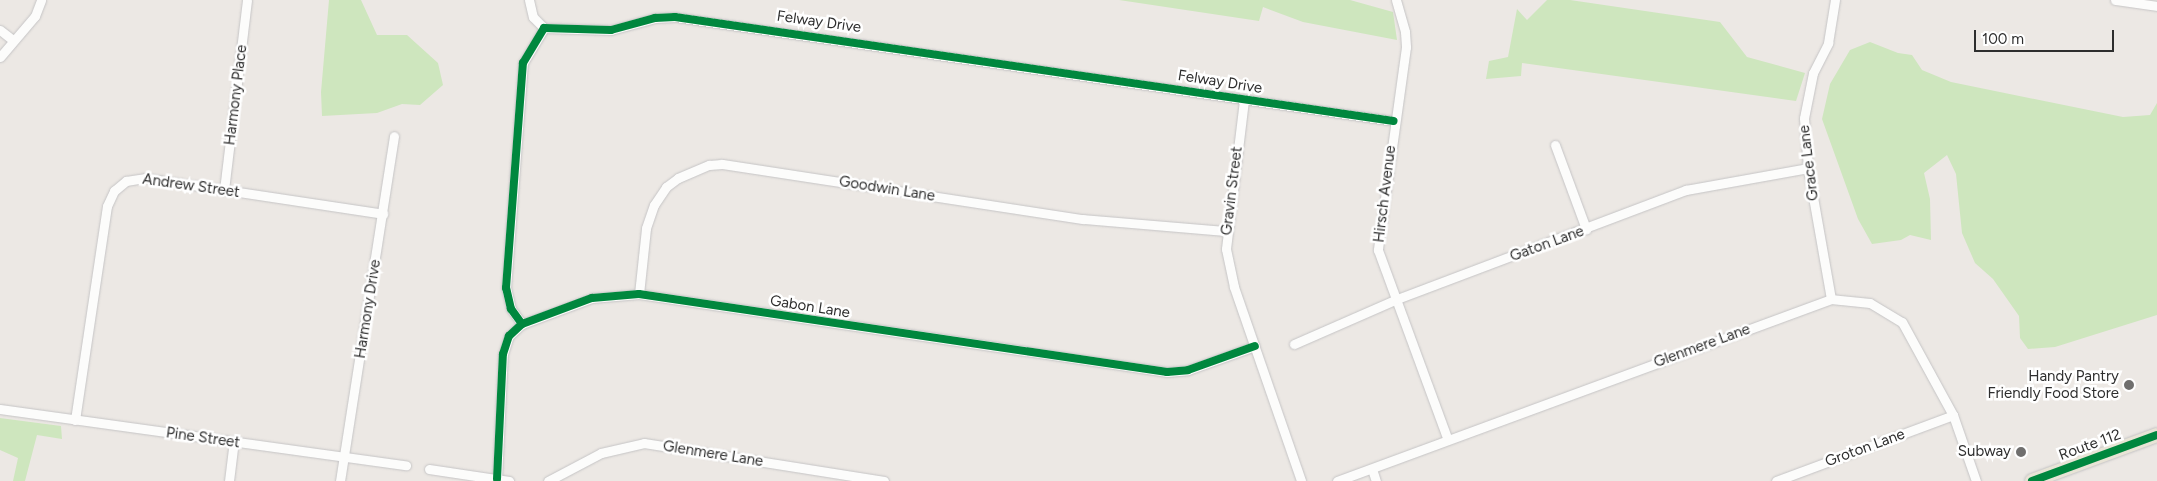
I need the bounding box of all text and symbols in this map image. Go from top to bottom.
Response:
street label: Felway Drive [776,7,862,37]
scale bar [1977,20,2117,52]
text: 100 m [1982,30,2024,48]
street label: Harmony Place [221,44,251,146]
street label: Felway Drive [1177,66,1263,98]
street label: Grace Lane [1795,124,1823,202]
street label: Hirsch Avenue [1370,144,1400,244]
street label: Gravin Street [1218,146,1246,236]
street label: Andrew Street [141,170,241,202]
street label: Goodwin Lane [838,173,936,205]
street label: Gaton Lane [1508,222,1586,266]
street label: Harmony Drive [351,258,385,360]
street label: Gabon Lane [769,292,851,322]
street label: Glenmere Lane [1651,320,1753,372]
place label: Handy Pantry Friendly Food Store [1987,367,2119,402]
marker: Handy Pantry Friendly Food Store [2123,379,2135,391]
street label: Pine Street [165,424,241,452]
street label: Groton Lane [1823,425,1907,471]
street label: Route 112 [2056,425,2124,465]
street label: Glenmere Lane [662,437,764,471]
place label: Subway [1958,443,2011,461]
marker: Subway [2015,446,2027,458]

